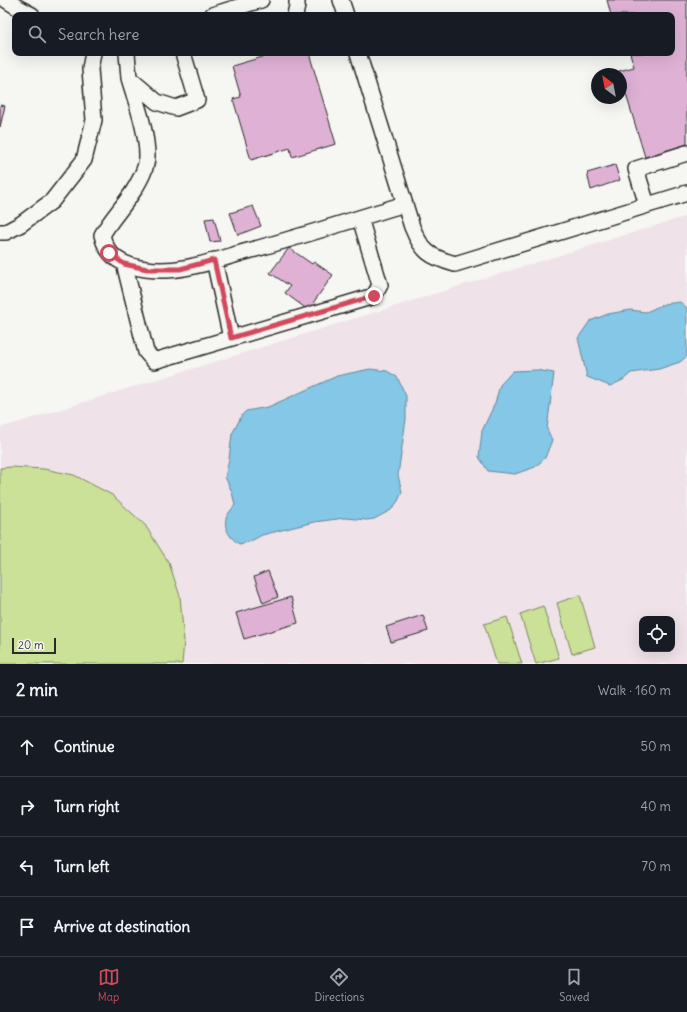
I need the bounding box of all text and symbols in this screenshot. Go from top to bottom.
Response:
search box [12,12,675,56]
icon: search [26,23,48,45]
text: Search here [58,25,139,44]
north arrow [591,68,627,104]
route start [100,244,118,262]
route end [365,287,383,305]
map controls [639,616,675,652]
button: locate [639,616,675,652]
scale bar [12,636,56,655]
text: 20 m [18,638,44,652]
text: 2 min [16,679,58,701]
text: Walk · 160 m [598,682,671,699]
icon: ahead [16,736,38,758]
text: Continue [54,737,115,756]
text: 50 m [640,738,671,755]
icon: right [16,796,38,818]
text: Turn right [54,797,119,816]
text: 40 m [640,798,671,815]
icon: left [16,856,38,878]
text: Turn left [54,857,109,876]
text: 70 m [642,858,671,875]
icon: arrive [16,916,38,938]
text: Arrive at destination [54,917,190,936]
tab: Map [98,966,120,1004]
tab: Directions [315,966,364,1004]
tab: Saved [559,966,589,1004]

